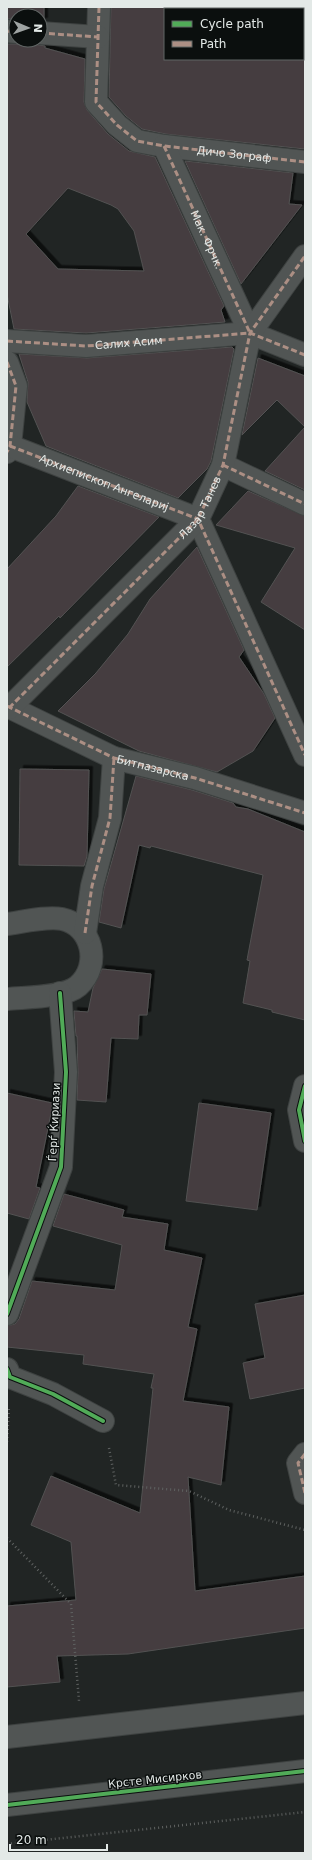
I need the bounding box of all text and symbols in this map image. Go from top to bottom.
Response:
north arrow [8,8,48,48]
legend [164,8,304,60]
text: Cycle path [200,17,264,31]
text: N [31,23,44,33]
text: Path [200,37,226,51]
street label: Дичо Зограф [196,144,272,165]
street label: Мак. Фрчк. [188,208,226,271]
street label: Салих Асим [94,334,163,352]
street label: Архиепископ Ангелариј [37,452,171,514]
street label: Лазар Танев [176,474,224,542]
street label: Битпазарска [115,753,190,783]
street label: Ѓерѓ Ќириази [46,1082,63,1162]
street label: Крсте Мисирков [108,1768,203,1791]
scale bar [10,1826,107,1852]
text: 20 m [16,1833,47,1847]

